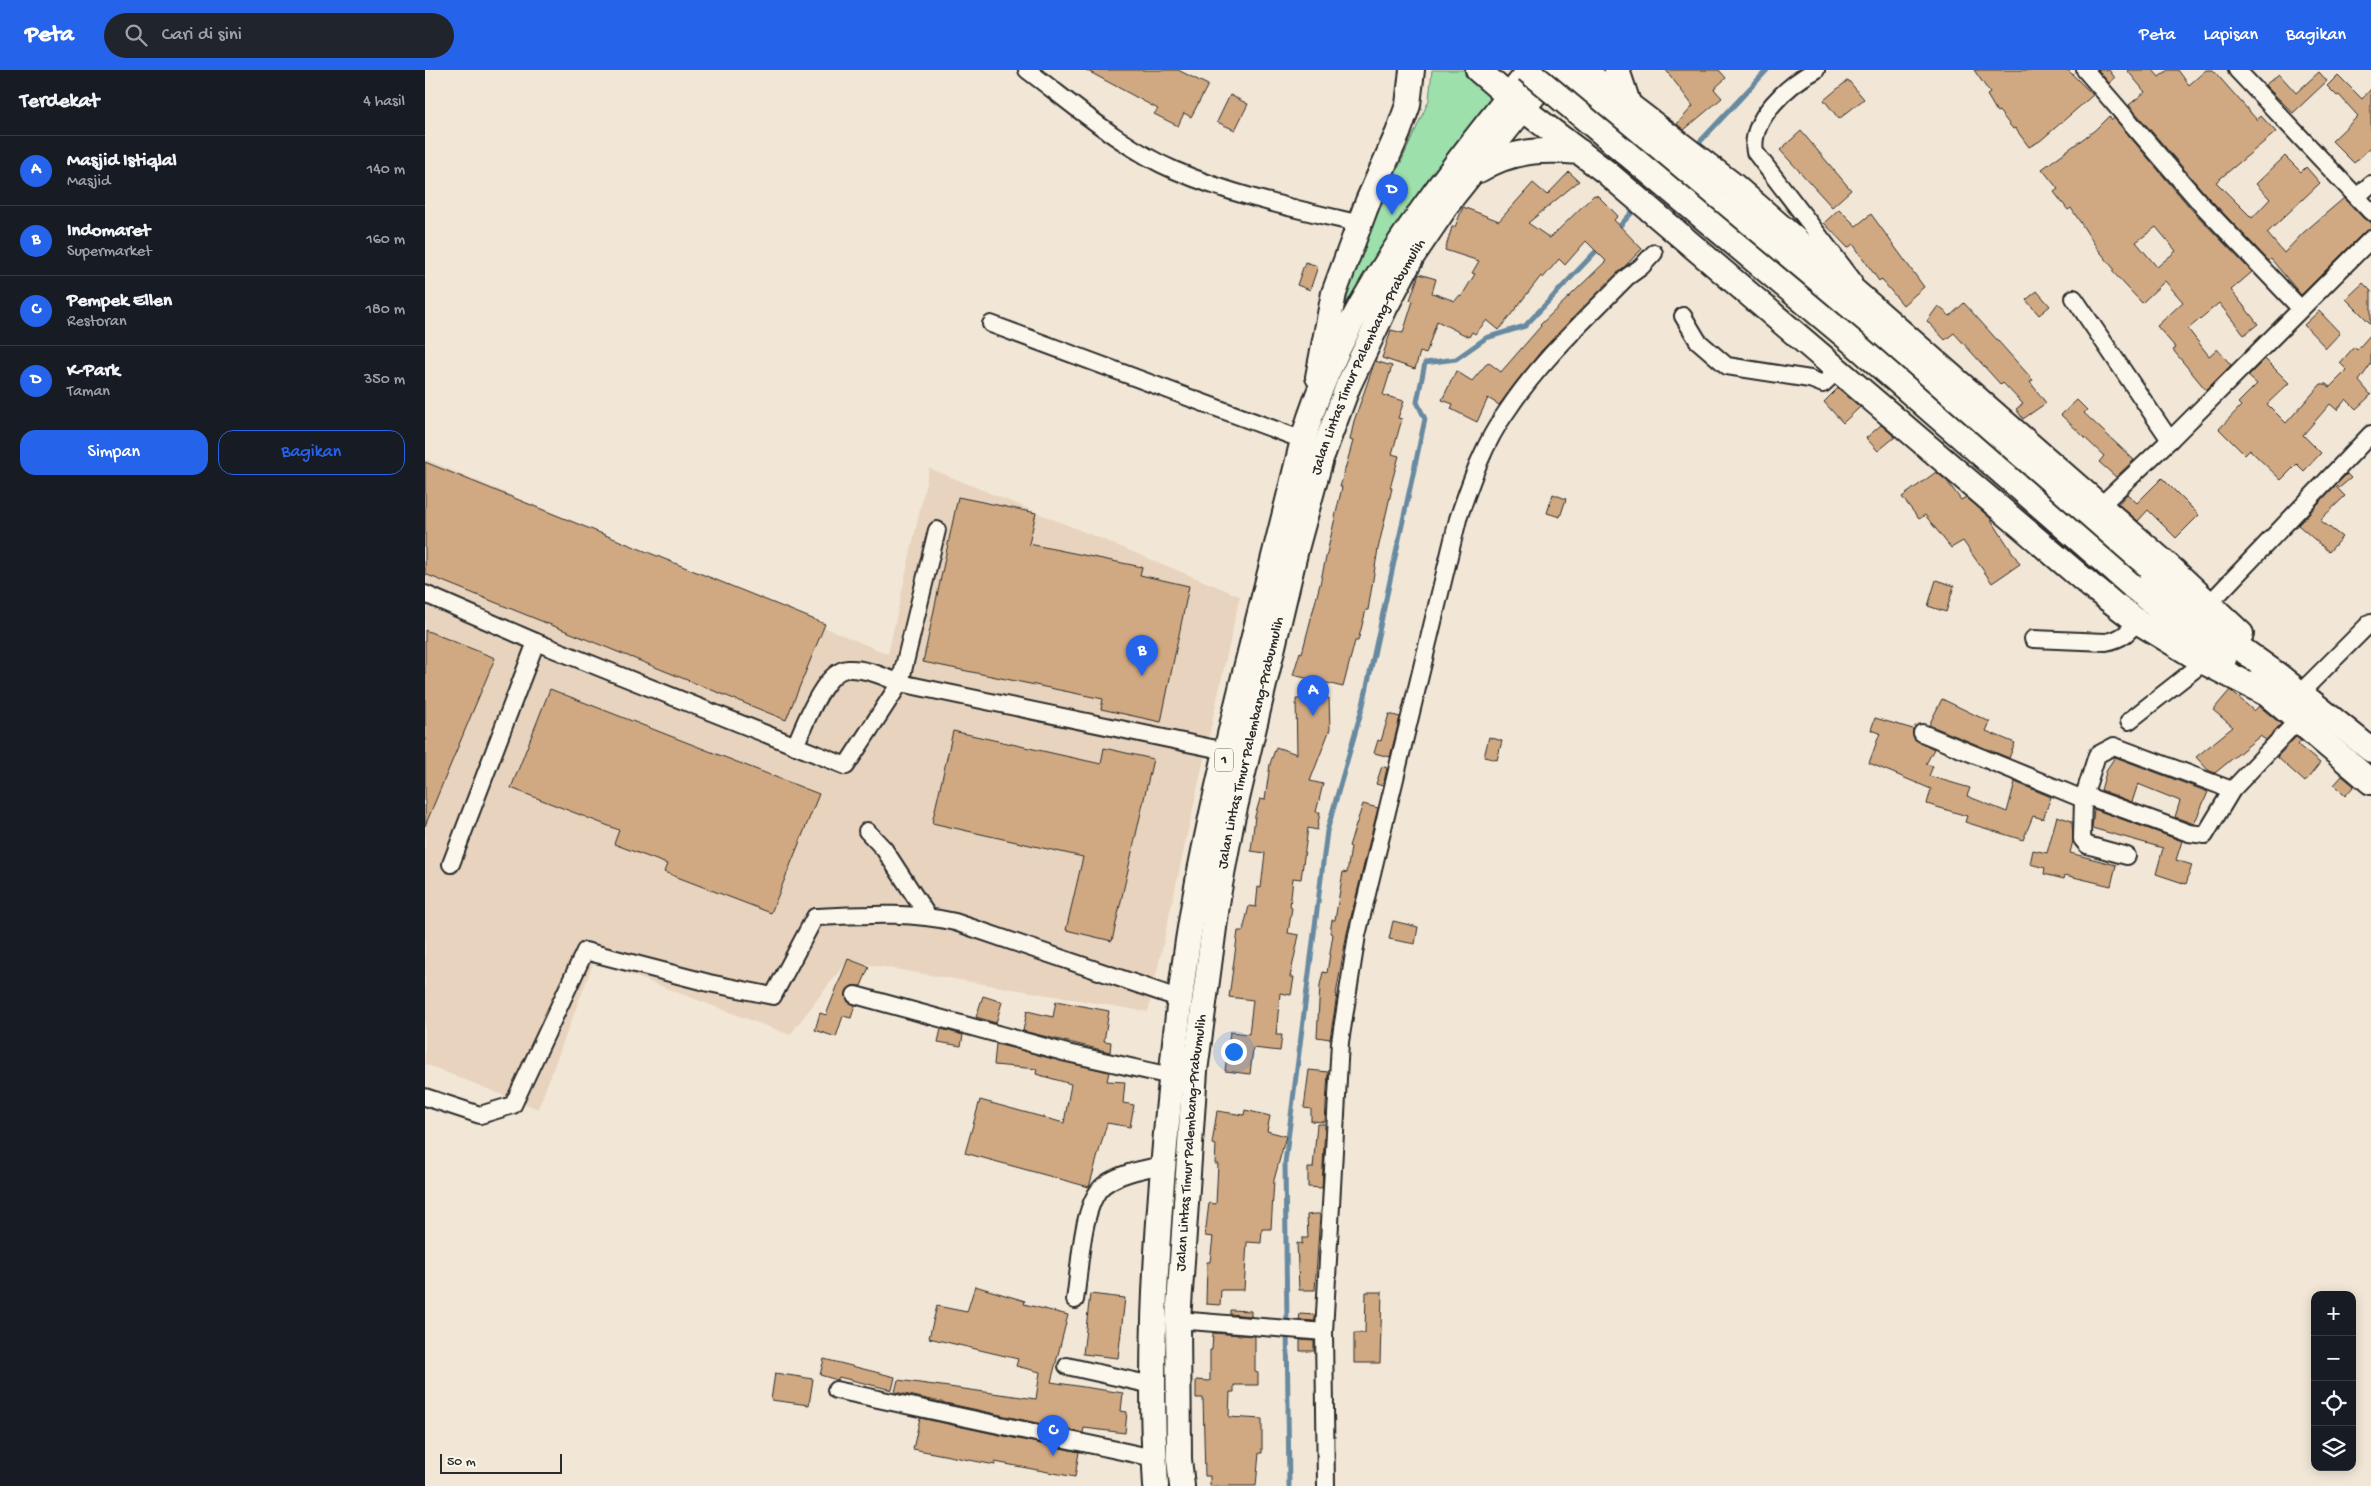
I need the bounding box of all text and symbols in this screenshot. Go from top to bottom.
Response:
search box [104,13,454,58]
text: Peta [25,21,74,50]
icon: search [122,21,150,49]
text: Cari di sini [162,24,242,47]
text: Peta [2139,25,2176,46]
text: Lapisan [2204,25,2258,46]
text: Bagikan [2286,25,2346,46]
text: Terdekat [20,90,99,115]
text: 4 hasil [363,93,405,112]
text: Masjid Istiqlal [67,150,177,173]
text: A [31,161,41,180]
text: 140 m [367,161,405,180]
text: Masjid [67,173,110,192]
pin: D [1376,174,1408,215]
text: Indomaret [67,220,150,243]
text: B [32,231,40,250]
text: 160 m [366,231,405,250]
street label: Jalan Lintas Timur Palembang-Prabumulih [1308,236,1430,477]
text: Supermarket [67,243,152,262]
text: Pempek Ellen [67,290,172,313]
text: C [32,301,40,320]
text: 180 m [366,301,405,320]
text: Restoran [67,313,127,332]
text: K-Park [67,360,120,383]
text: D [31,371,41,390]
text: 350 m [364,371,405,390]
text: Taman [67,383,110,402]
button: Simpan [20,430,208,475]
button: Bagikan [218,430,405,475]
street label: Jalan Lintas Timur Palembang-Prabumulih [1214,615,1289,870]
pin: B [1126,635,1158,676]
pin: A [1297,675,1329,716]
road number: 1 [1215,748,1233,772]
street label: Jalan Lintas Timur Palembang-Prabumulih [1172,1013,1211,1272]
your location [1221,1039,1247,1065]
map controls [2311,1291,2356,1471]
button: + [2311,1291,2356,1336]
button: − [2311,1336,2356,1381]
button: locate [2311,1381,2356,1426]
pin: C [1037,1415,1069,1456]
button: layers [2311,1426,2356,1471]
scale bar [440,1451,563,1474]
text: 50 m [447,1454,476,1471]

